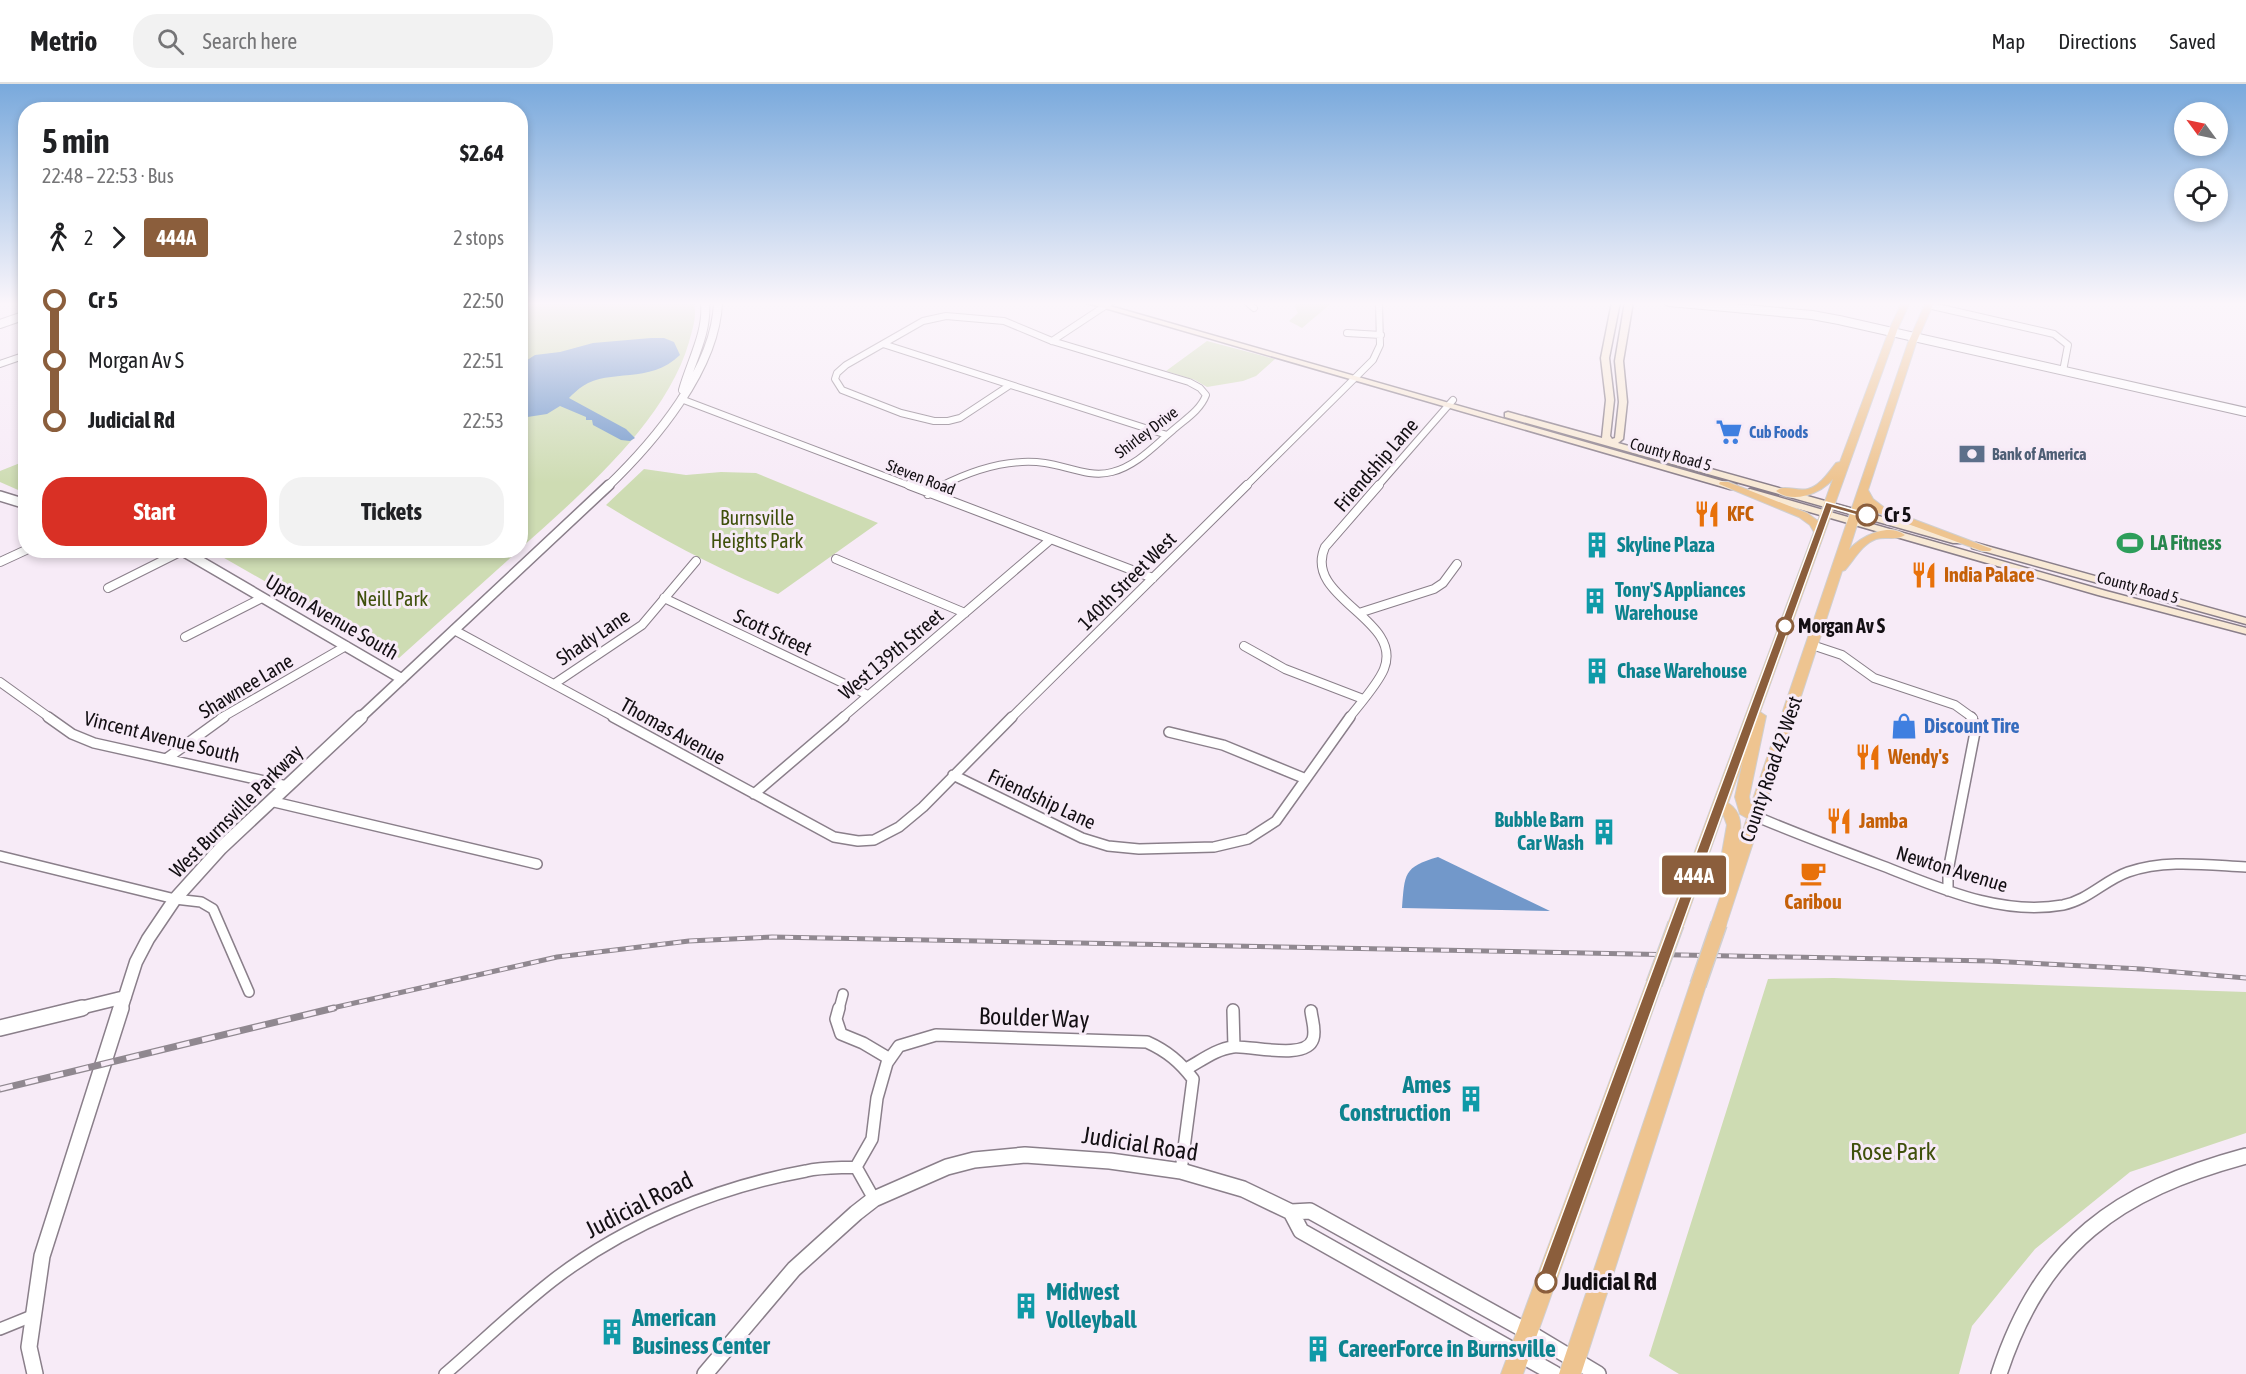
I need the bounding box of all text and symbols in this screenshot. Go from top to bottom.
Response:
search box [133,14,553,68]
text: Metrio [30,25,97,57]
icon: search [154,25,187,58]
text: Search here [202,28,297,54]
text: Map [1991,29,2025,53]
text: Directions [2058,29,2137,53]
text: Saved [2170,29,2216,53]
north arrow [2174,102,2228,156]
map controls [2174,102,2228,222]
text: 5 min [42,122,109,160]
text: $2.64 [460,140,504,166]
text: 22:48 – 22:53 · Bus [42,164,174,187]
button: locate [2174,168,2228,222]
icon: walk [42,221,75,254]
icon: forward [102,221,135,254]
text: 444A [156,225,196,249]
text: 2 [84,226,93,249]
text: 2 stops [453,226,504,249]
text: Cr 5 [88,287,118,313]
text: 22:50 [463,289,504,312]
text: Morgan Av S [88,347,184,373]
text: 22:51 [463,349,504,372]
street label: Shirley Drive [1111,403,1182,462]
text: Judicial Rd [88,407,175,433]
text: 22:53 [463,409,504,432]
street label: Friendship Lane [1329,413,1422,516]
supermarket icon: Cub Foods [1714,417,1744,447]
place label: Cub Foods [1749,423,1808,441]
street label: County Road 5 [1628,434,1714,475]
bank icon: Bank of America [1957,439,1987,469]
place label: Bank of America [1992,445,2087,463]
street label: Steven Road [884,456,958,498]
button: Start [42,477,267,546]
button: Tickets [279,477,504,546]
restaurant icon: KFC [1692,499,1722,529]
place label: KFC [1727,502,1754,525]
place label: Cr 5 [1884,503,1911,526]
marker: Cr 5 [1856,504,1878,526]
park label: Burnsville Heights Park [711,506,803,552]
street label: 140th Street West [1073,527,1180,634]
sports icon: LA Fitness [2115,528,2145,558]
building icon: Skyline Plaza [1582,530,1612,560]
place label: LA Fitness [2150,531,2222,554]
place label: Skyline Plaza [1617,533,1715,556]
restaurant icon: India Palace [1909,560,1939,590]
place label: India Palace [1944,563,2035,586]
street label: County Road 5 [2095,567,2181,608]
street label: Upton Avenue South [262,569,403,664]
place label: Tony'S Appliances Warehouse [1614,578,1746,624]
building icon: Tony'S Appliances Warehouse [1580,586,1610,616]
park label: Neill Park [356,587,428,610]
street label: West 139th Street [834,603,948,704]
street label: Shady Lane [552,604,634,670]
street label: Scott Street [731,604,816,660]
place label: Morgan Av S [1798,614,1886,637]
marker: Morgan Av S [1776,617,1794,635]
street label: Shawnee Lane [195,649,297,723]
building icon: Chase Warehouse [1582,656,1612,686]
place label: Chase Warehouse [1617,659,1747,682]
street label: Thomas Avenue [617,692,730,769]
street label: County Road 42 West [1735,693,1806,845]
street label: Vincent Avenue South [82,706,242,767]
shop icon: Discount Tire [1889,711,1919,741]
place label: Discount Tire [1924,714,2019,737]
street label: West Burnsville Parkway [165,740,307,882]
restaurant icon: Wendy's [1853,742,1883,772]
place label: Wendy's [1887,745,1949,768]
street label: Friendship Lane [985,764,1100,833]
restaurant icon: Jamba [1824,806,1854,836]
place label: Bubble Barn Car Wash [1495,808,1584,854]
place label: Jamba [1858,809,1908,832]
building icon: Bubble Barn Car Wash [1589,817,1619,847]
street label: Newton Avenue [1894,841,2011,896]
line badge: 444A [1652,856,1736,894]
cafe icon: Caribou [1798,858,1828,888]
text: 444A [1674,863,1714,887]
place label: Caribou [1784,890,1842,913]
street label: Boulder Way [978,1002,1090,1033]
place label: Ames Construction [1339,1071,1452,1126]
building icon: Ames Construction [1456,1084,1486,1114]
street label: Judicial Road [1080,1121,1200,1166]
park label: Rose Park [1850,1138,1936,1165]
street label: Judicial Road [580,1166,697,1243]
place label: Judicial Rd [1561,1268,1657,1295]
marker: Judicial Rd [1535,1271,1557,1293]
place label: Midwest Volleyball [1045,1278,1137,1333]
building icon: Midwest Volleyball [1011,1291,1041,1321]
place label: American Business Center [631,1304,771,1359]
building icon: American Business Center [597,1317,627,1347]
building icon: CareerForce in Burnsville [1303,1334,1333,1364]
place label: CareerForce in Burnsville [1338,1335,1556,1362]

